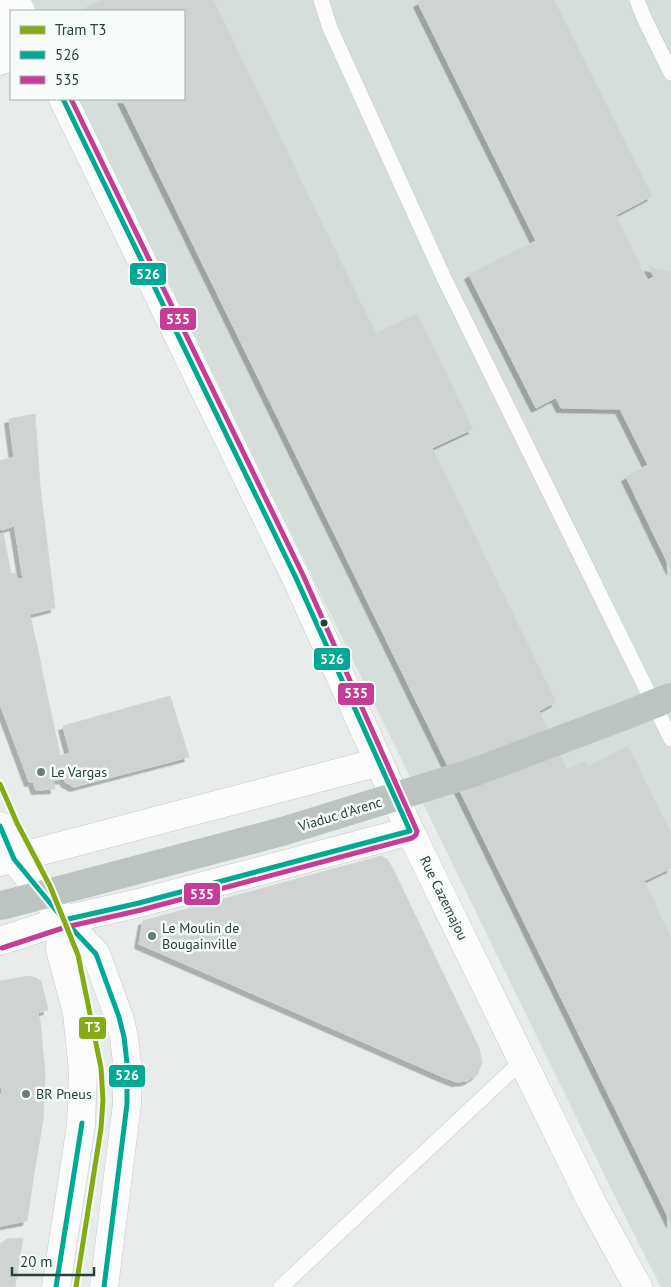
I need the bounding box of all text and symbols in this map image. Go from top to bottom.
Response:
legend [10,10,185,100]
text: Tram T3 [55,20,107,39]
text: 526 [55,45,80,64]
text: 535 [55,70,80,89]
line badge: 526 [129,262,167,286]
text: 526 [136,265,160,283]
line badge: 535 [159,307,197,331]
text: 535 [166,310,190,328]
unlabelled marker [319,618,329,628]
line badge: 526 [313,647,351,671]
text: 526 [320,650,344,668]
line badge: 535 [337,682,375,706]
text: 535 [344,684,368,702]
place label: Le Vargas [51,763,107,781]
marker: Le Vargas [35,766,47,778]
street label: Viaduc d'Arenc [295,793,384,836]
street label: Rue Cazemajou [416,853,472,943]
line badge: 535 [183,882,221,906]
text: 535 [190,885,214,903]
place label: Le Moulin de Bougainville [162,919,239,953]
marker: Le Moulin de Bougainville [146,930,158,942]
line badge: T3 [78,1016,107,1040]
text: T3 [85,1018,101,1036]
line badge: 526 [108,1064,146,1088]
text: 526 [115,1066,139,1084]
place label: BR Pneus [36,1085,92,1103]
marker: BR Pneus [20,1088,32,1100]
scale bar [12,1244,95,1276]
text: 20 m [20,1252,53,1271]

